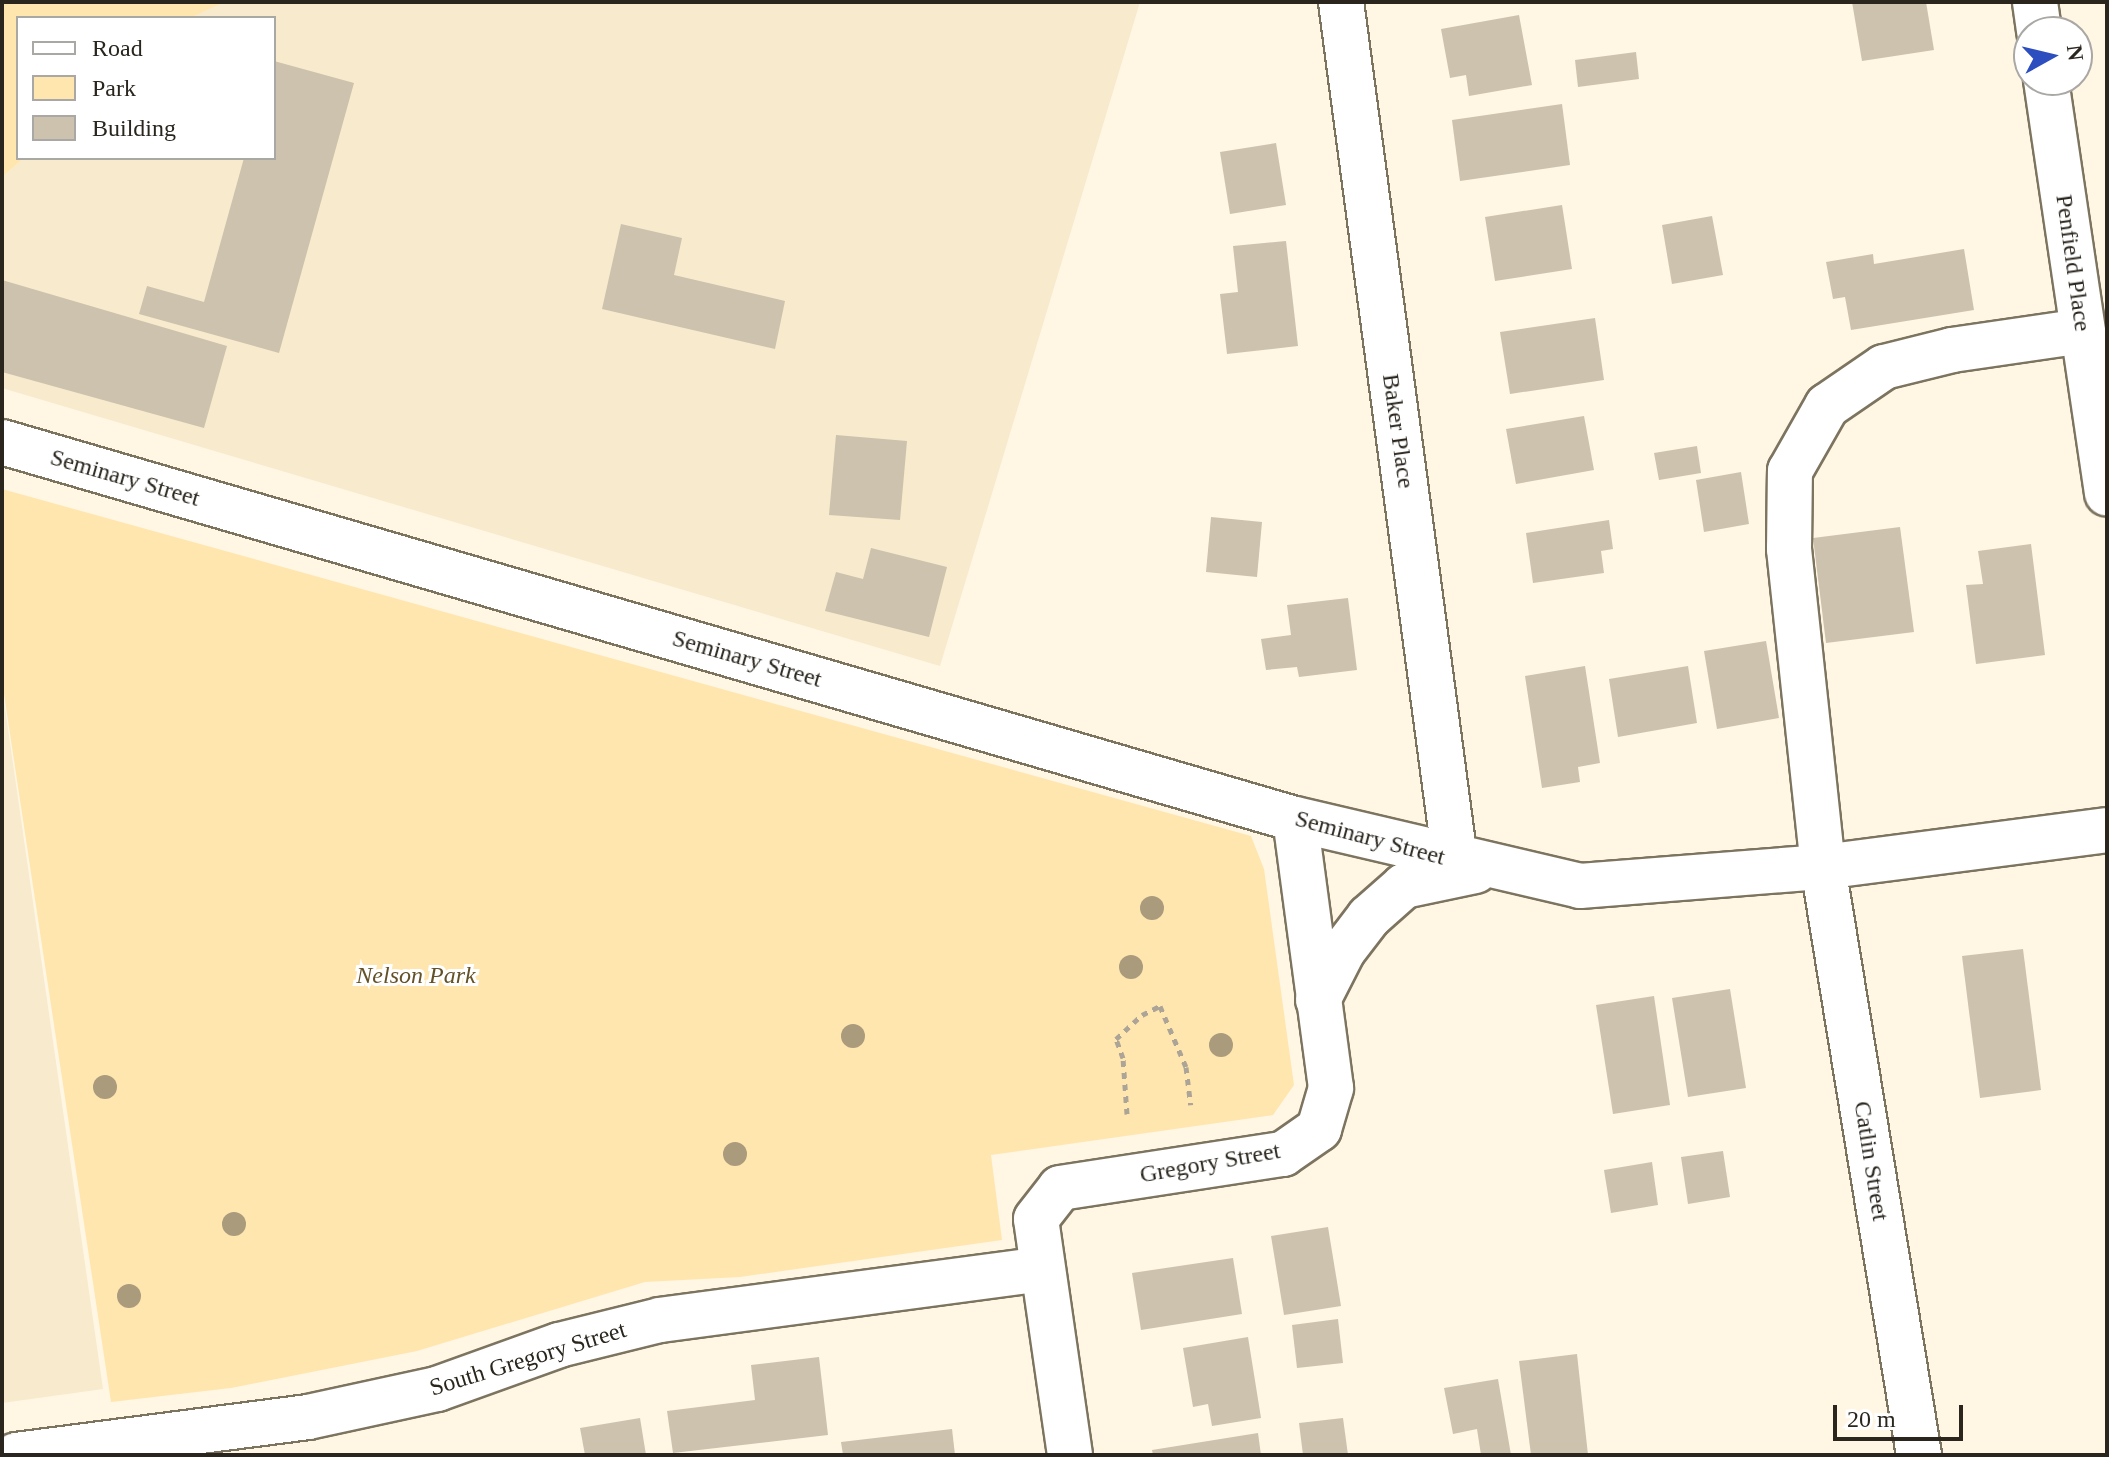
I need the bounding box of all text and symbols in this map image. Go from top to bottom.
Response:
legend [16,16,276,160]
north arrow [2013,16,2093,96]
text: Road [92,35,143,61]
text: N [2062,43,2089,62]
text: Park [92,75,136,101]
text: Building [92,115,176,141]
street label: Penfield Place [2049,193,2097,333]
street label: Baker Place [1376,372,1420,490]
street label: Seminary Street [47,443,203,513]
street label: Seminary Street [669,624,825,694]
street label: Seminary Street [1292,804,1448,872]
park label: Nelson Park [356,962,476,990]
street label: Catlin Street [1847,1099,1895,1223]
street label: Gregory Street [1138,1136,1282,1190]
street label: South Gregory Street [426,1315,630,1403]
scale bar [1837,1389,1967,1439]
text: 20 m [1847,1406,1896,1432]

